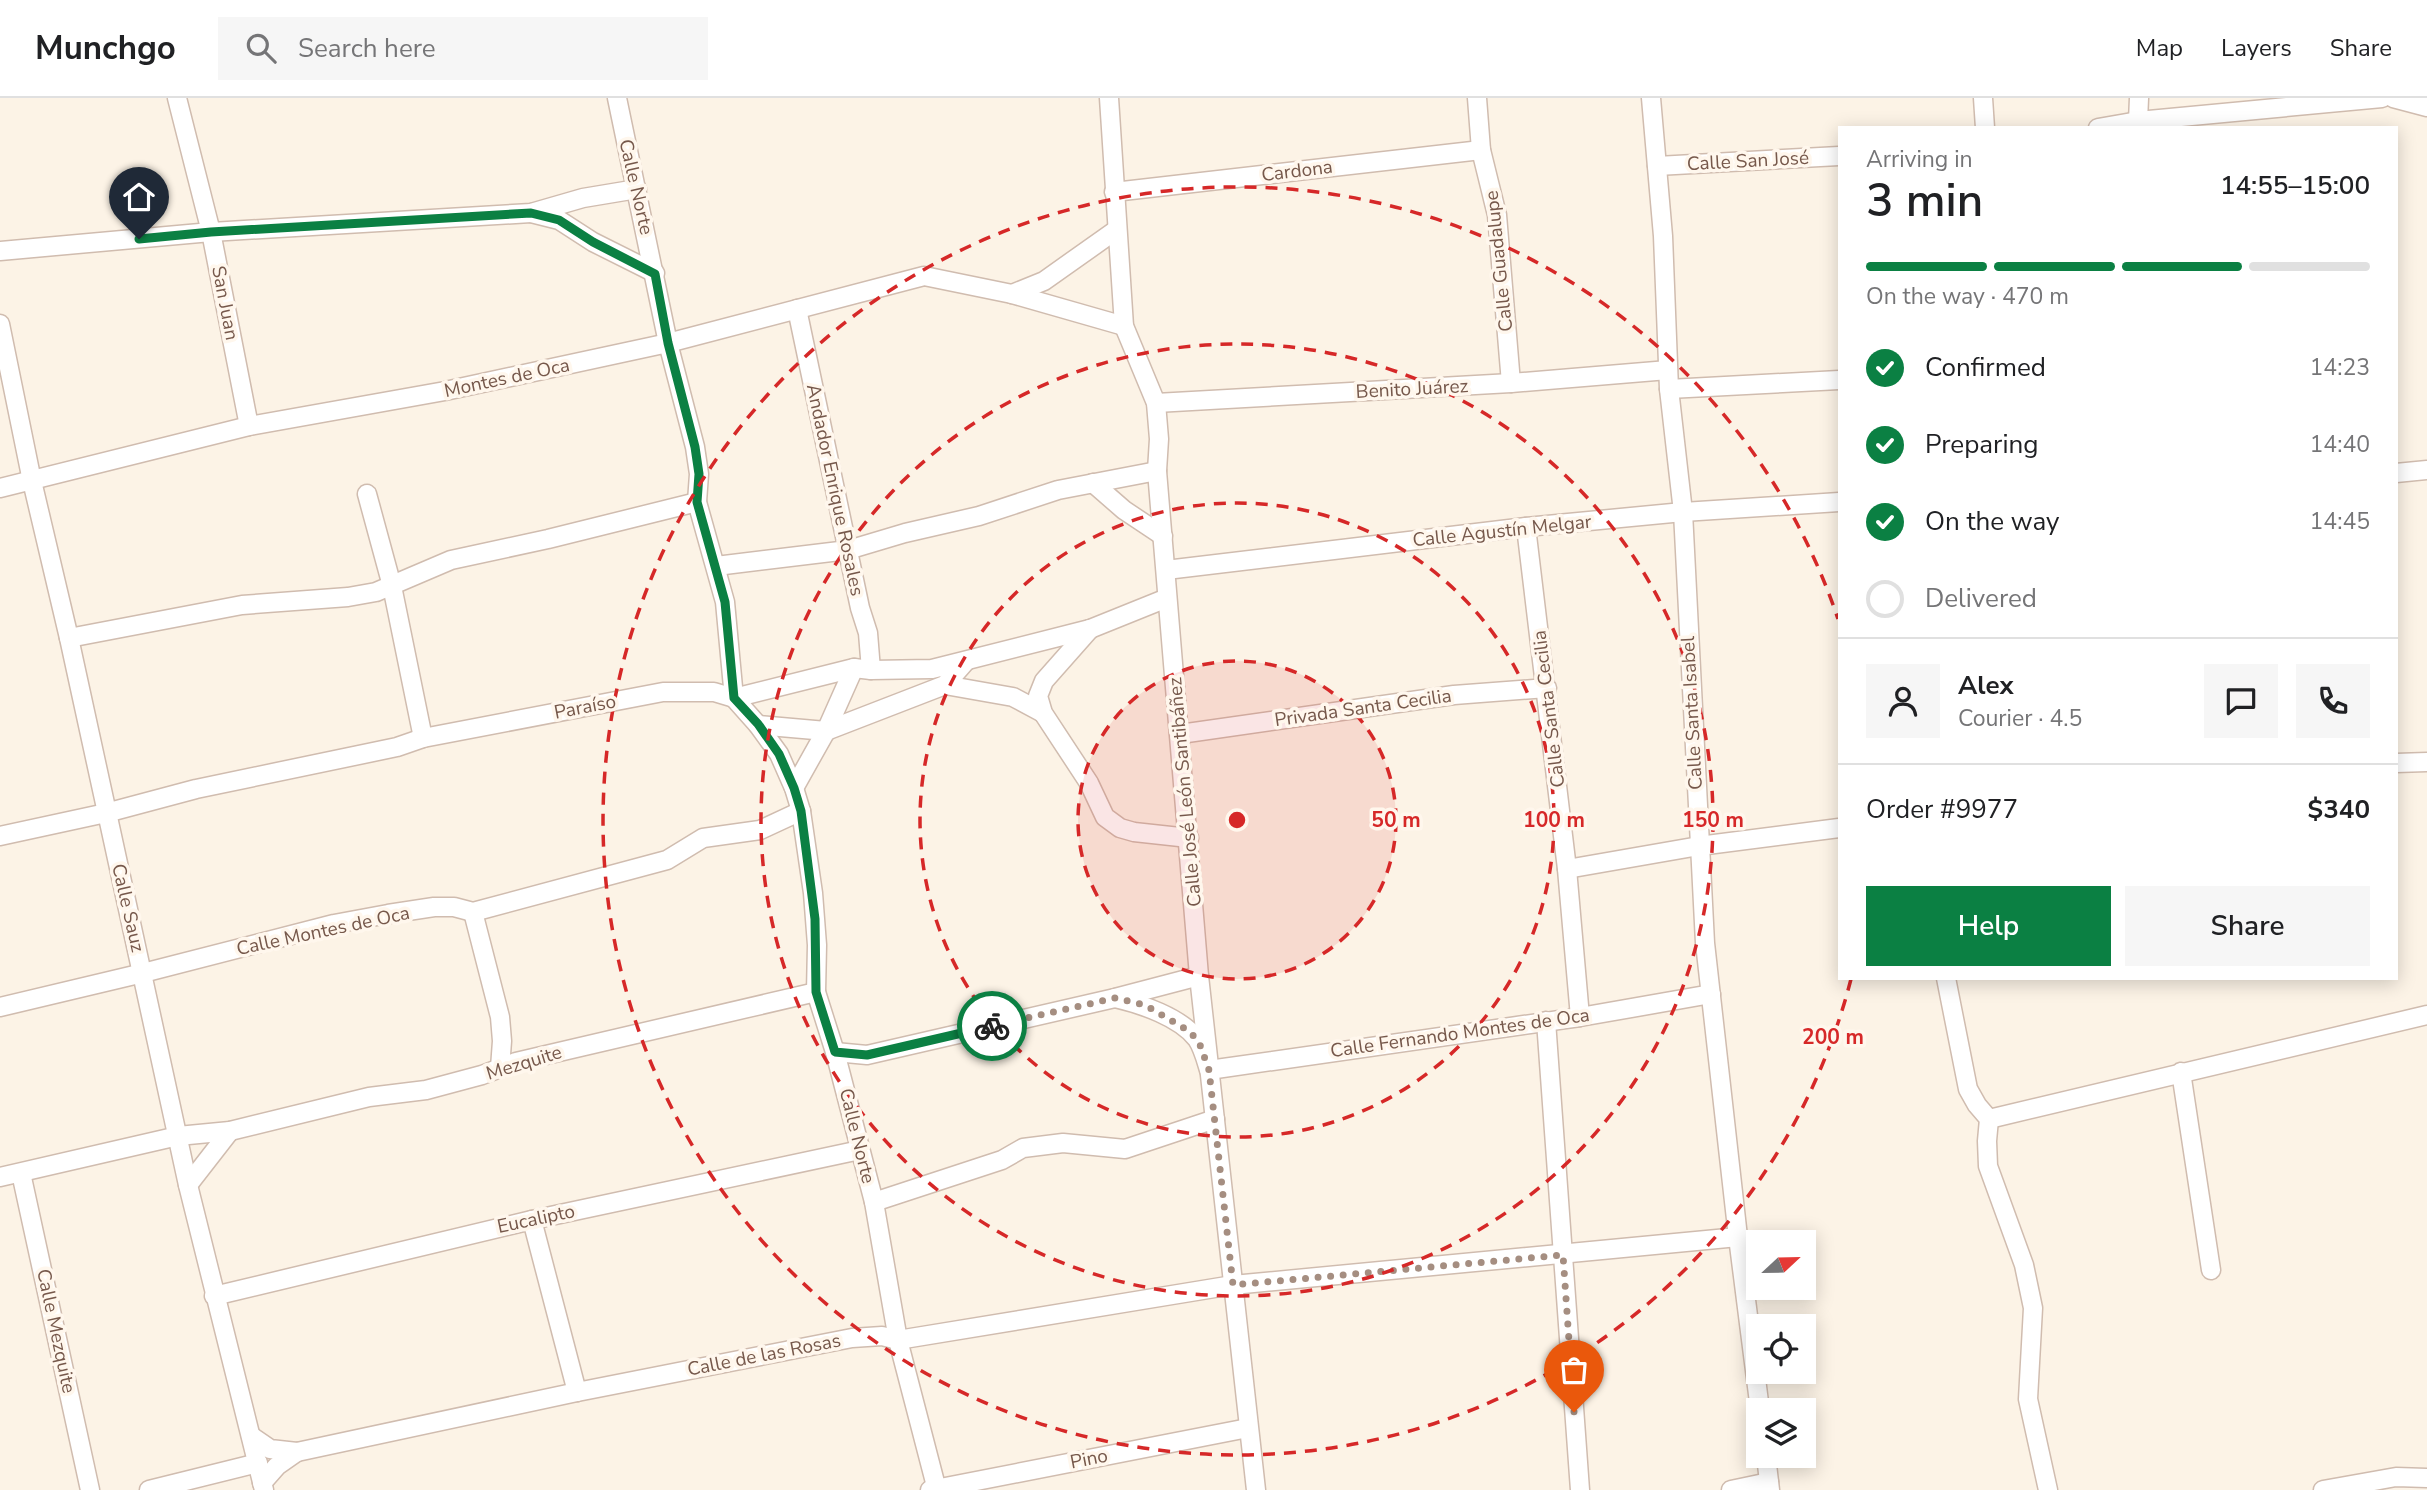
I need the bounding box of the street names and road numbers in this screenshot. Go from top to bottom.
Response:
street label: Calle Norte [612,137,660,237]
street label: Calle San José [1686,145,1810,177]
street label: Cardona [1260,154,1334,188]
street label: Calle Guadalupe [1479,189,1519,333]
street label: San Juan [205,264,245,342]
street label: Montes de Oca [442,352,572,404]
street label: Benito Juárez [1355,373,1469,405]
street label: Andador Enrique Rosales [800,382,870,598]
street label: Calle Agustín Melgar [1411,509,1593,553]
street label: Calle Santa Cecilia [1526,629,1572,789]
street label: Calle Santa Isabel [1675,635,1709,790]
street label: Calle José León Santibáñez [1162,676,1208,908]
street label: Privada Santa Cecilia [1273,683,1453,733]
street label: Paraíso [552,688,618,726]
street label: Calle Sauz [105,861,151,955]
street label: Calle Montes de Oca [234,900,412,962]
street label: Calle Fernando Montes de Oca [1329,1002,1591,1064]
street label: Mezquite [483,1039,565,1087]
street label: Calle Norte [833,1086,881,1186]
street label: Eucalipto [495,1198,577,1240]
street label: Calle Mezquite [30,1266,82,1396]
street label: Calle de las Rosas [685,1327,843,1383]
street label: Pino [1068,1443,1110,1475]

